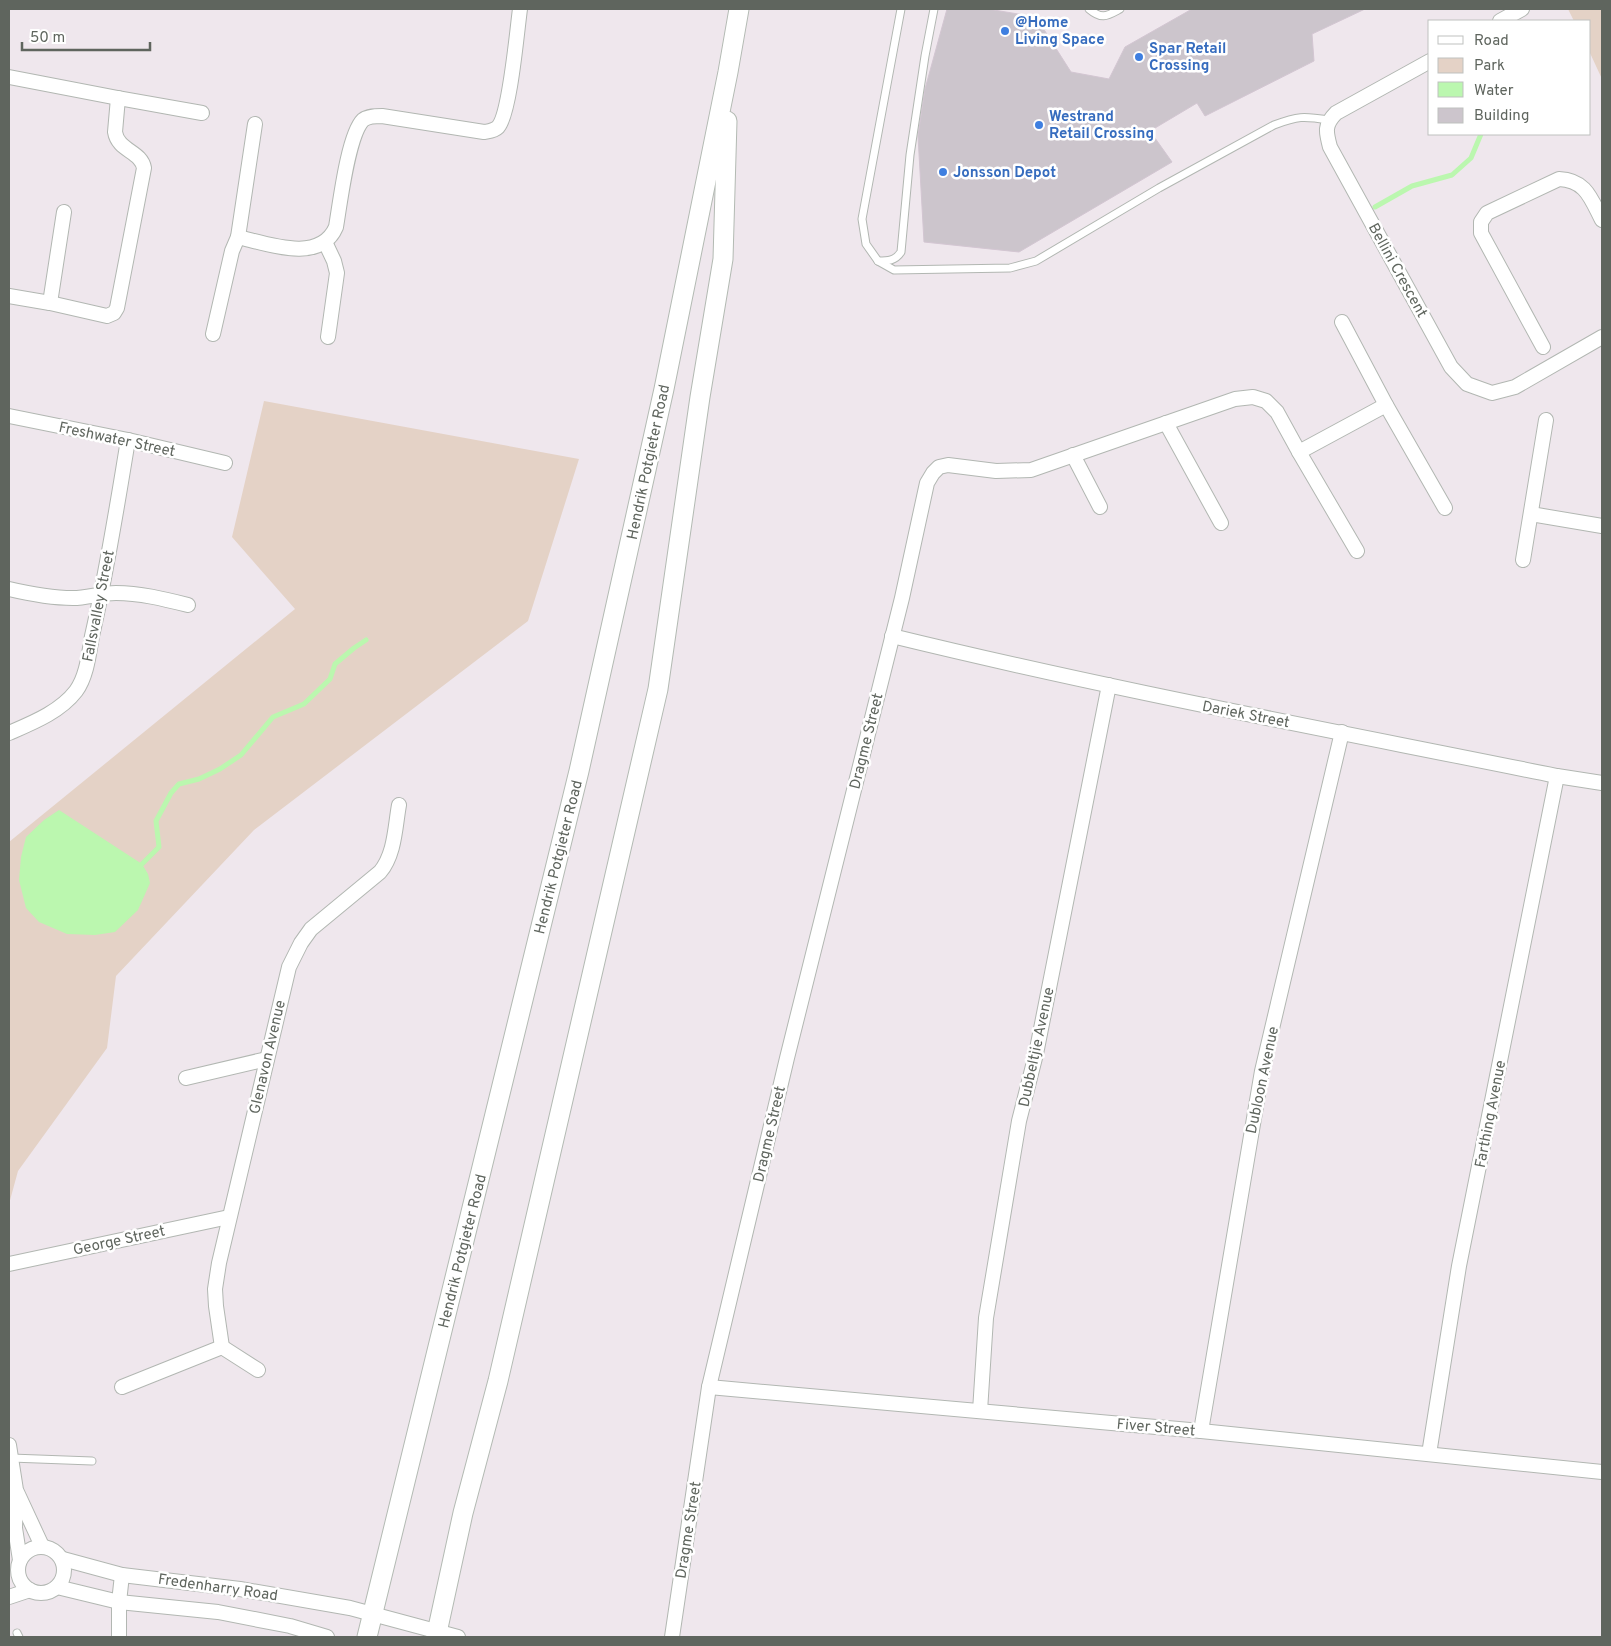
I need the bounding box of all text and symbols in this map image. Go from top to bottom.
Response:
place label: @Home Living Space [1015,14,1105,50]
scale bar [22,20,150,52]
legend [1428,20,1591,135]
marker: @Home Living Space [999,25,1011,37]
text: 50 m [30,29,65,48]
text: Road [1474,32,1509,51]
place label: Spar Retail Crossing [1149,40,1226,76]
marker: Spar Retail Crossing [1133,51,1145,63]
text: Park [1474,57,1505,76]
text: Water [1474,82,1514,101]
text: Building [1474,107,1529,126]
place label: Westrand Retail Crossing [1049,108,1154,144]
marker: Westrand Retail Crossing [1033,119,1045,131]
place label: Jonsson Depot [953,164,1056,183]
marker: Jonsson Depot [937,166,949,178]
street label: Bellini Crescent [1363,220,1430,321]
street label: Hendrik Potgieter Road [624,383,675,542]
street label: Freshwater Street [57,419,177,462]
street label: Fallsvalley Street [79,549,120,664]
street label: Dragme Street [846,691,889,791]
street label: Dariek Street [1200,698,1291,733]
street label: Hendrik Potgieter Road [531,778,588,936]
street label: Dubbeltjie Avenue [1015,986,1059,1109]
street label: Glenavon Avenue [246,999,291,1116]
street label: Dubloon Avenue [1243,1025,1284,1136]
street label: Farthing Avenue [1472,1059,1511,1170]
street label: Dragme Street [750,1084,791,1184]
street label: Hendrik Potgieter Road [435,1172,492,1330]
street label: George Street [72,1222,167,1260]
street label: Fiver Street [1116,1416,1196,1441]
street label: Dragme Street [672,1480,707,1580]
street label: Fredenharry Road [157,1571,279,1606]

